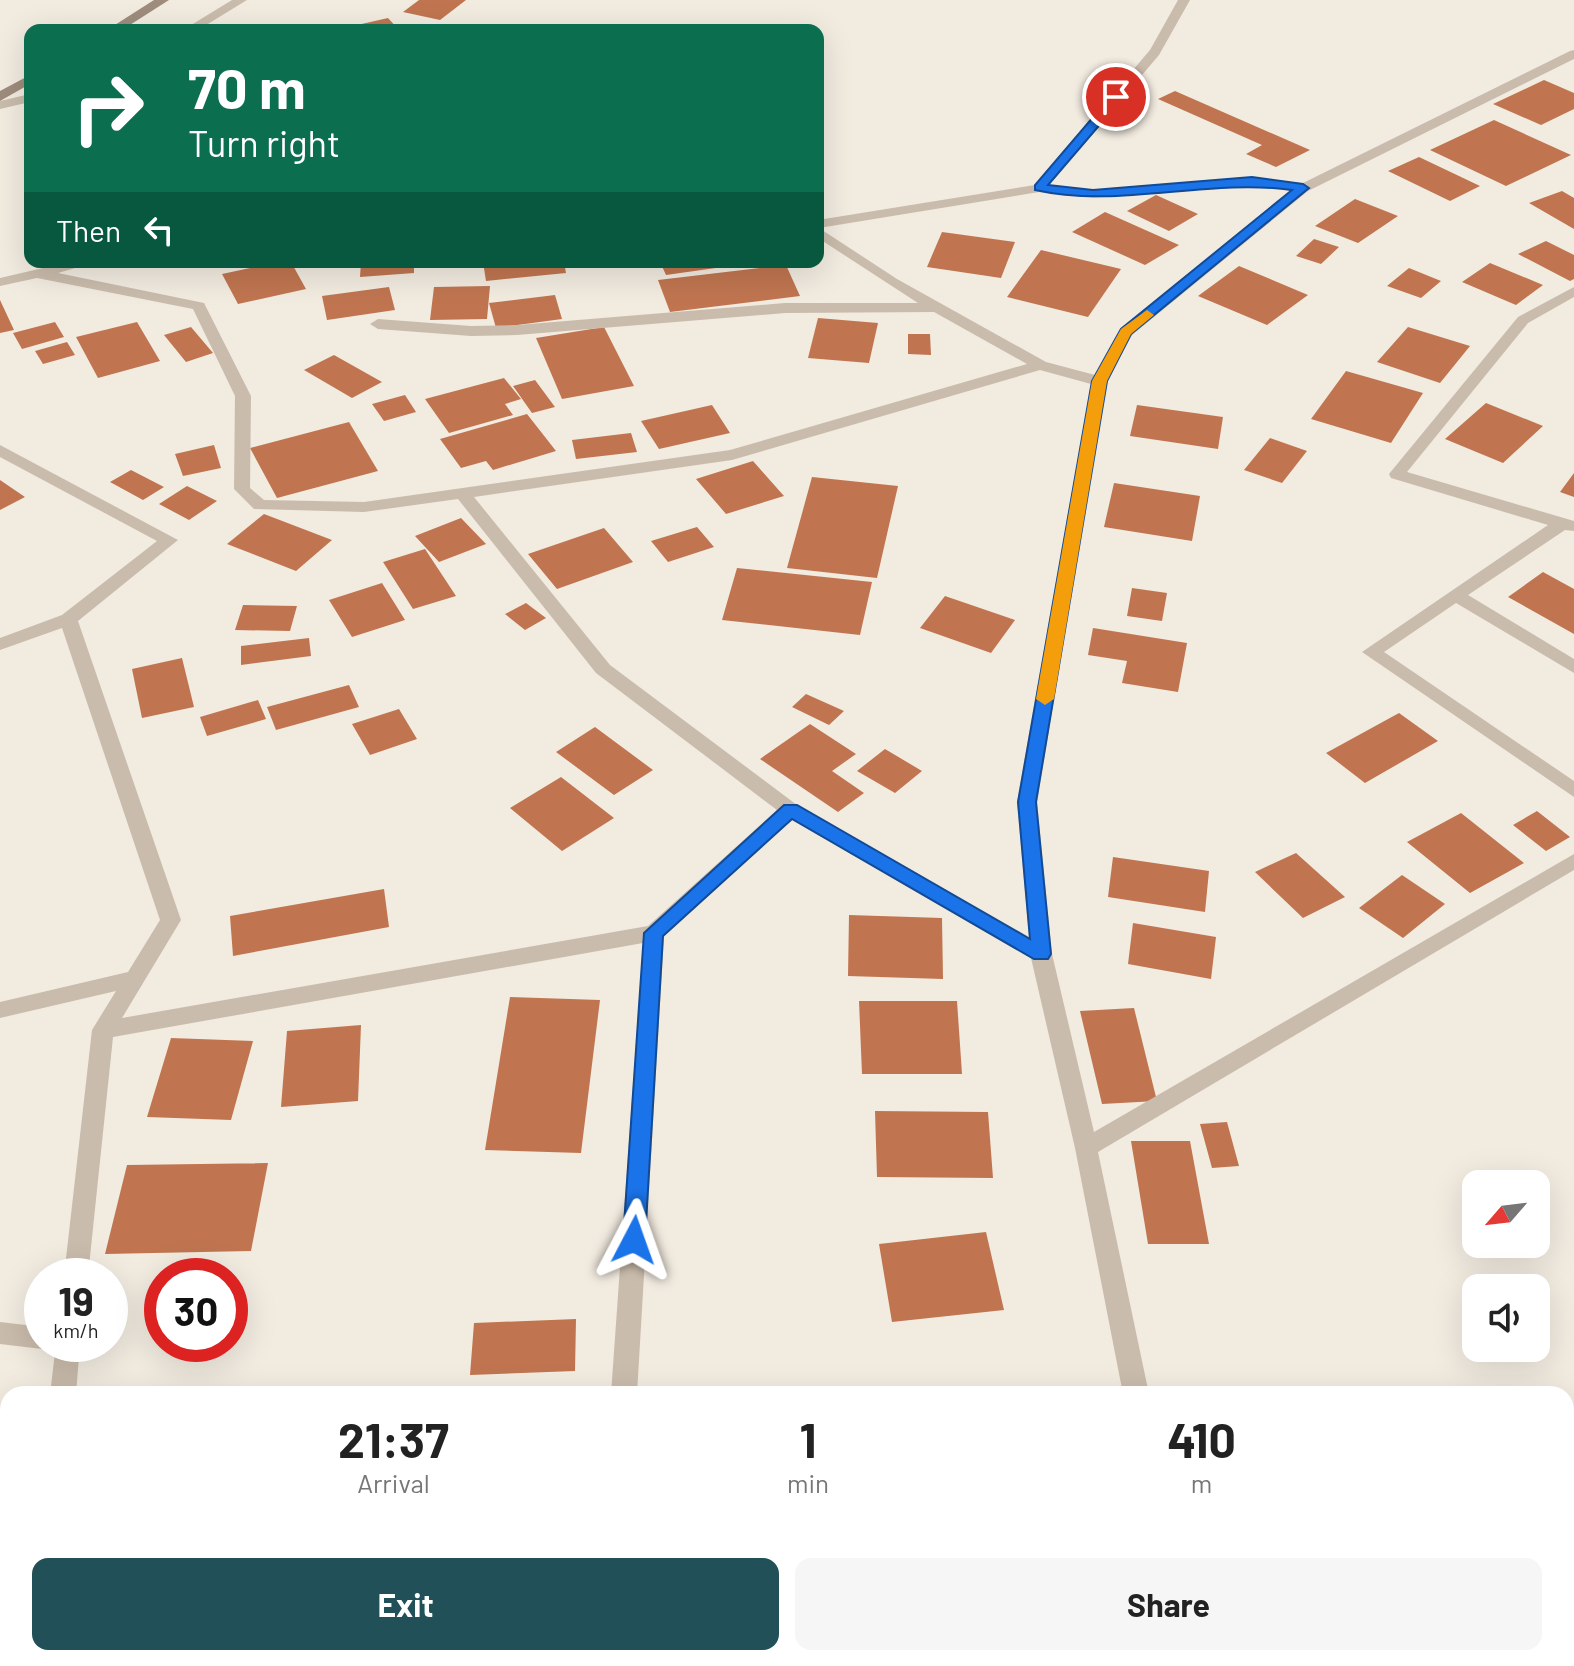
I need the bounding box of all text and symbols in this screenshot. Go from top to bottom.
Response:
text: 70 m [188,53,306,120]
icon: right [56,56,160,160]
pin [1082,63,1150,131]
icon: arrive [1094,75,1138,119]
text: Turn right [188,121,340,164]
icon: left [137,208,181,252]
text: Then [56,212,121,248]
north arrow [1462,1170,1550,1258]
map controls [1462,1170,1550,1362]
position arrow [592,1198,676,1282]
speed limit sign: 30 [144,1258,248,1362]
button: sound [1462,1274,1550,1362]
text: 19 [58,1276,94,1324]
text: km/h [53,1318,99,1342]
text: 21:37 [338,1410,449,1468]
text: 1 [800,1410,817,1468]
text: 410 [1167,1410,1236,1468]
text: Arrival [357,1467,430,1498]
text: min [787,1467,829,1498]
text: m [1191,1467,1212,1498]
button: Exit [32,1558,779,1650]
button: Share [795,1558,1542,1650]

